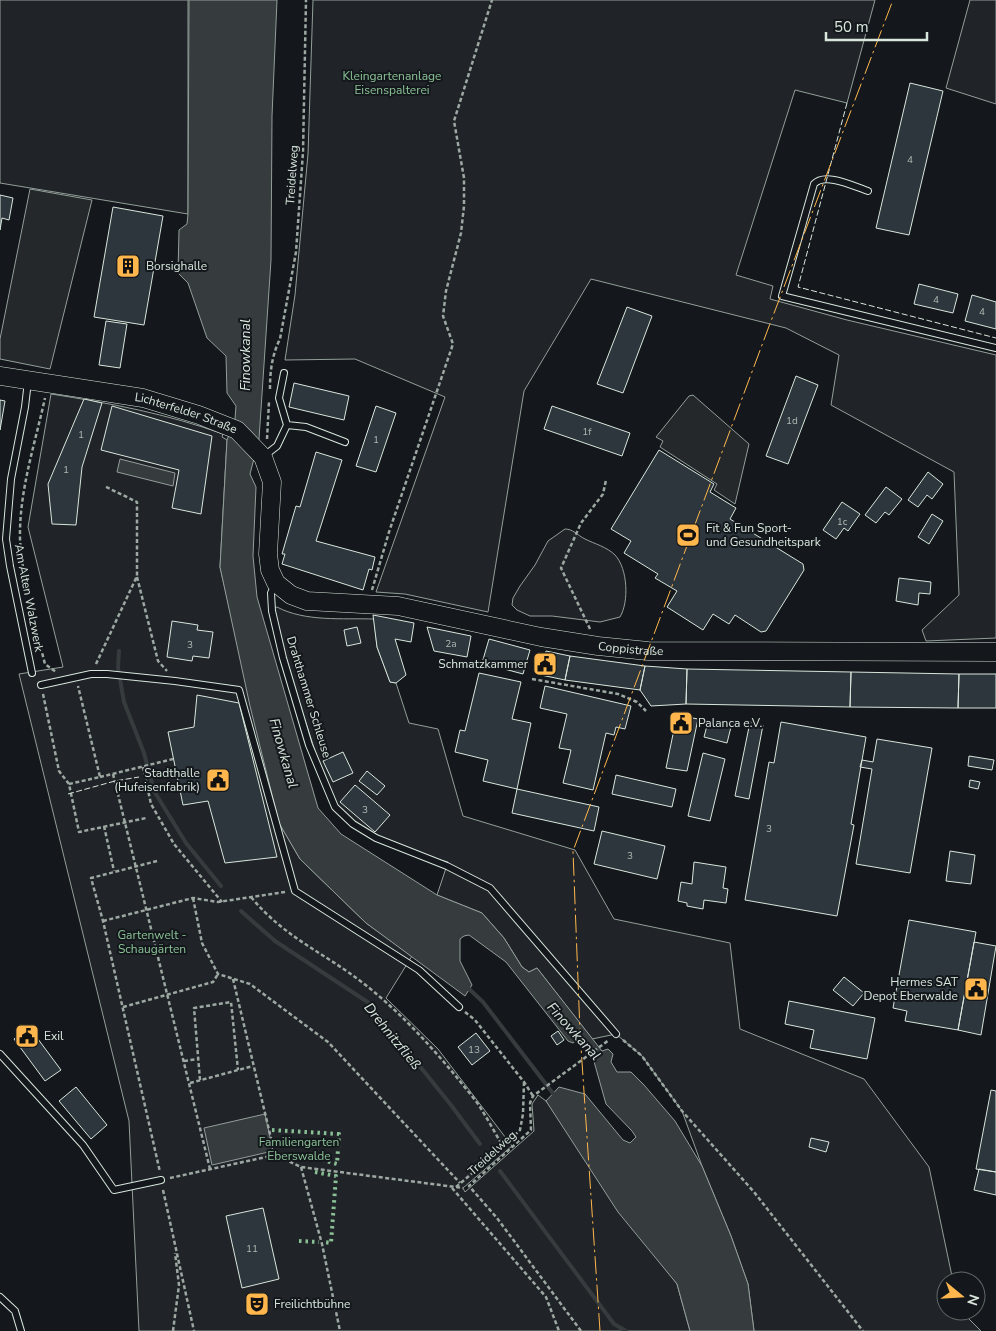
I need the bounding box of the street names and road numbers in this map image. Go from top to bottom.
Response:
street label: Treidelweg [282,145,302,205]
street label: Lichterfelder Straße [134,389,240,437]
street label: Am Alten Walzwerk [11,543,47,654]
street label: Drahthammer Schleuse [283,634,335,760]
street label: Coppistraße [597,638,663,659]
street label: Treidelweg [464,1127,520,1179]

